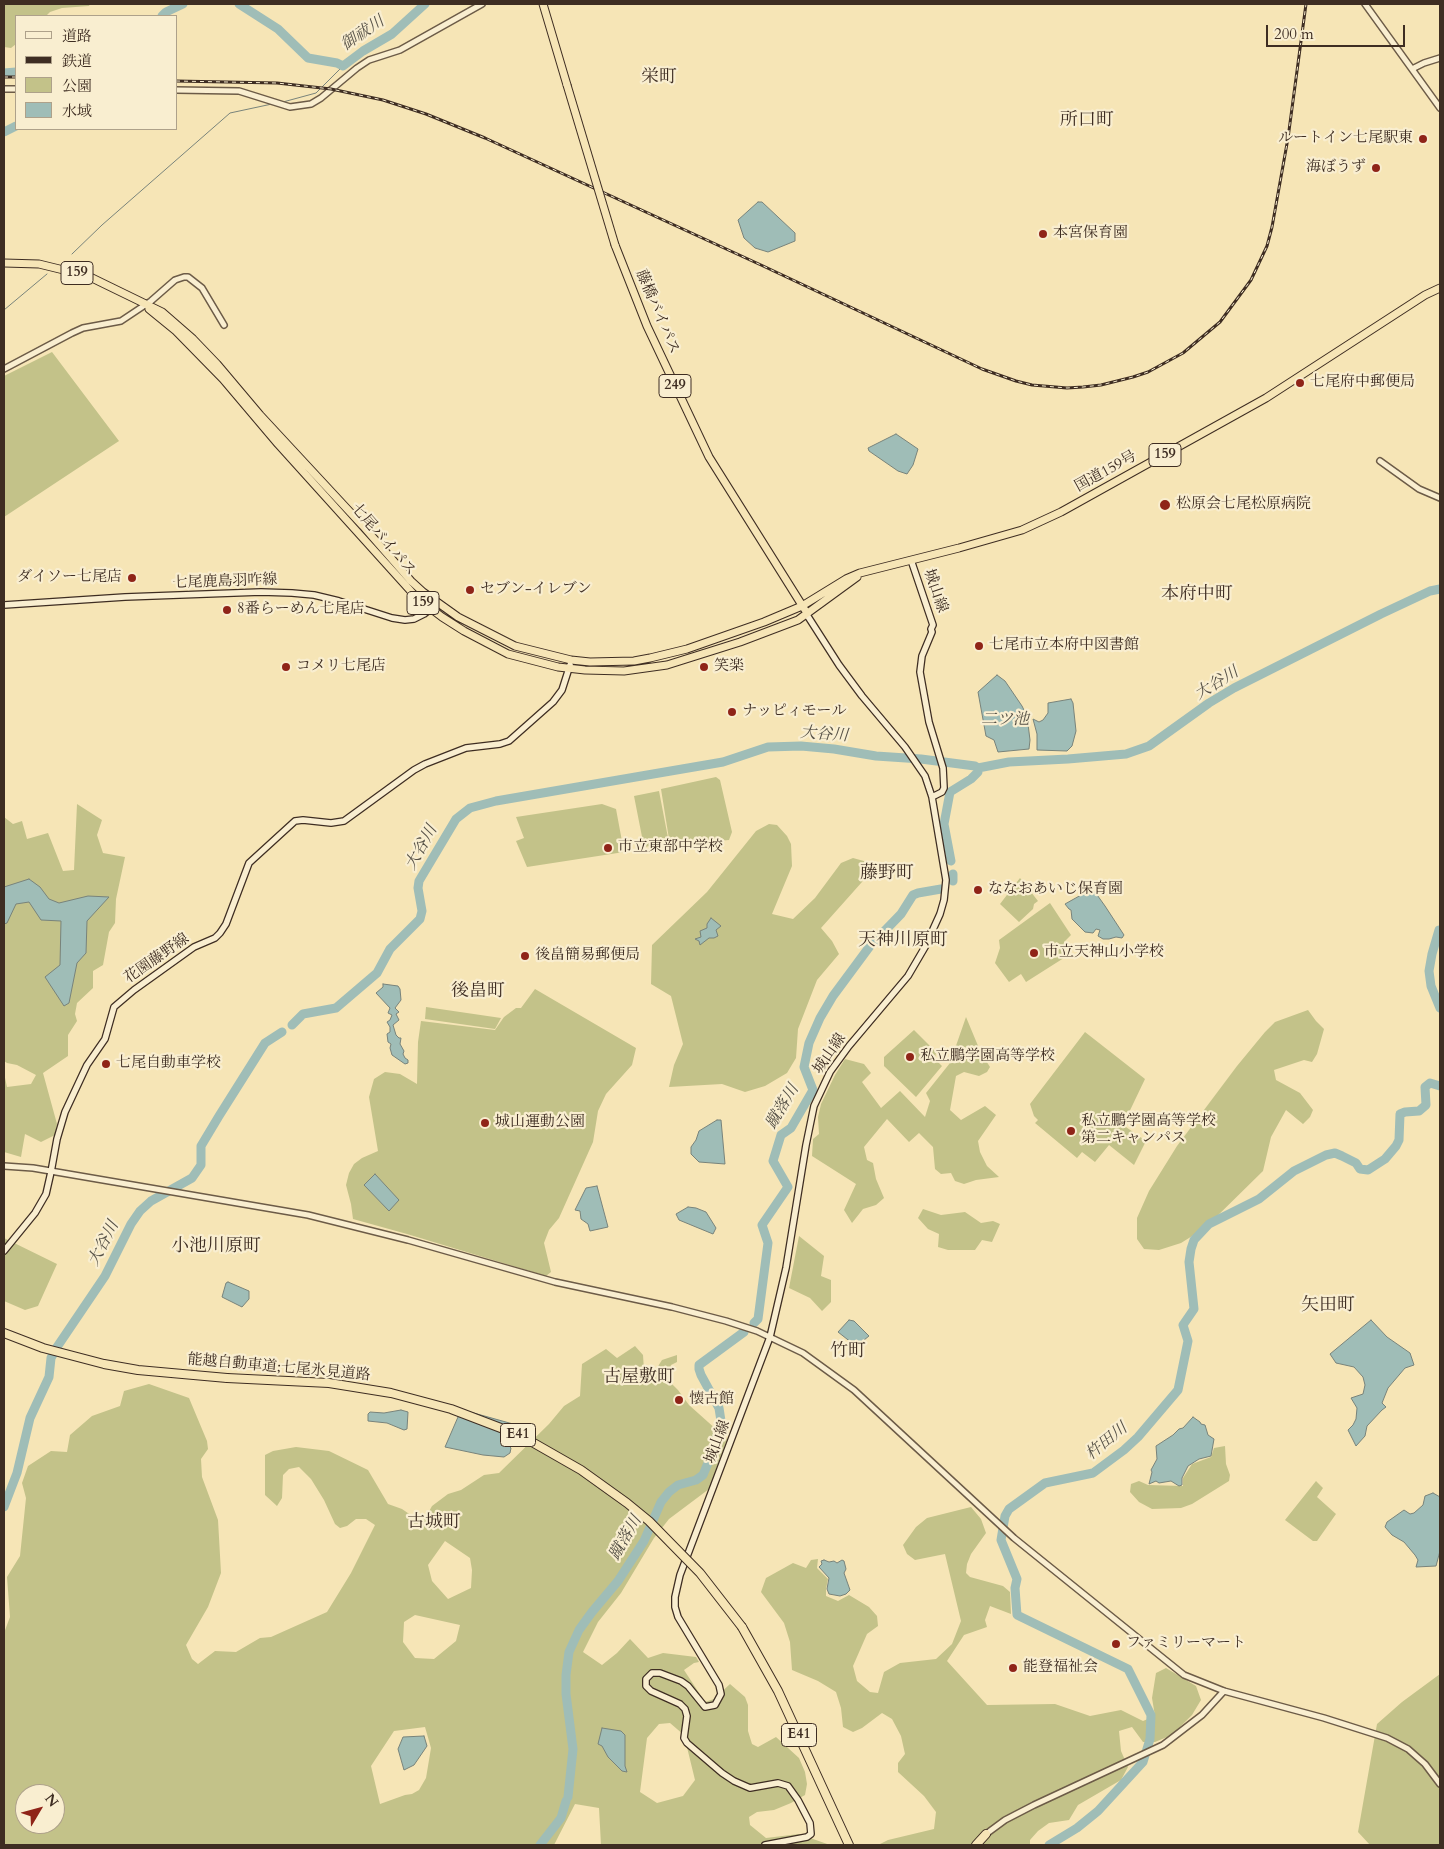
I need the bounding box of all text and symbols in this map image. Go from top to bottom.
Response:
water label: 御祓川 [338,13,388,55]
legend [15,15,178,130]
scale bar [1269,15,1408,47]
text: 200 m [1274,24,1314,44]
text: 道路 [62,26,92,46]
text: 鉄道 [62,51,92,71]
district label: 栄町 [641,67,677,89]
text: 公園 [62,76,92,96]
text: 水域 [62,101,92,121]
district label: 所口町 [1060,110,1114,132]
place label: ルートイン七尾駅東 [1278,130,1413,148]
marker: ルートイン七尾駅東 [1417,133,1429,145]
place label: 海ぼうず [1306,159,1366,177]
marker: 海ぼうず [1370,162,1382,174]
place label: 本宮保育園 [1053,225,1128,243]
marker: 本宮保育園 [1037,228,1049,240]
road number: 159 [61,262,93,284]
street label: 藤橋バイパス [631,267,683,357]
road number: 249 [659,374,691,398]
place label: 七尾府中郵便局 [1310,374,1415,392]
marker: 七尾府中郵便局 [1294,377,1306,389]
road number: 159 [1149,444,1181,466]
street label: 国道159号 [1072,448,1140,496]
place label: 松原会七尾松原病院 [1176,496,1311,514]
marker: 松原会七尾松原病院 [1158,498,1172,512]
street label: 七尾バイパス [347,500,419,580]
street label: 城山線 [919,567,951,615]
place label: ダイソー七尾店 [17,569,122,587]
street label: 七尾鹿島羽咋線 [172,571,278,593]
marker: ダイソー七尾店 [126,572,138,584]
place label: セブン-イレブン [480,581,592,599]
marker: セブン-イレブン [464,584,476,596]
district label: 本府中町 [1161,584,1233,606]
road number: 159 [407,592,439,614]
place label: 8番らーめん七尾店 [237,601,365,619]
marker: 8番らーめん七尾店 [221,604,233,616]
place label: 七尾市立本府中図書館 [989,637,1139,655]
marker: 七尾市立本府中図書館 [973,640,985,652]
place label: コメリ七尾店 [296,658,386,676]
place label: 笑楽 [714,658,744,676]
marker: コメリ七尾店 [280,661,292,673]
marker: 笑楽 [698,661,710,673]
water label: 大谷川 [1192,663,1242,705]
place label: ナッピィモール [742,703,846,721]
marker: ナッピィモール [726,706,738,718]
water label: 二ツ池 [981,710,1029,730]
water label: 大谷川 [799,724,849,746]
water label: 大谷川 [402,822,442,874]
place label: 市立東部中学校 [618,839,723,857]
marker: 市立東部中学校 [602,842,614,854]
district label: 藤野町 [860,863,914,885]
place label: ななおあいじ保育園 [988,881,1123,899]
marker: ななおあいじ保育園 [972,884,984,896]
street label: 花園藤野線 [121,930,193,988]
district label: 天神川原町 [858,930,948,952]
place label: 市立天神山小学校 [1044,944,1164,962]
place label: 後畠簡易郵便局 [535,947,640,965]
marker: 市立天神山小学校 [1028,947,1040,959]
marker: 後畠簡易郵便局 [519,950,531,962]
district label: 後畠町 [451,981,505,1003]
street label: 城山線 [810,1030,850,1078]
place label: 私立鵬学園高等学校 [920,1048,1055,1066]
marker: 私立鵬学園高等学校 [904,1051,916,1063]
place label: 七尾自動車学校 [116,1055,221,1073]
marker: 七尾自動車学校 [100,1058,112,1070]
water label: 蹴落川 [762,1081,804,1133]
place label: 私立鵬学園高等学校 第二キャンパス [1081,1113,1216,1148]
place label: 城山運動公園 [495,1114,585,1132]
marker: 城山運動公園 [479,1117,491,1129]
marker: 私立鵬学園高等学校 第二キャンパス [1065,1125,1077,1137]
water label: 大谷川 [85,1218,123,1270]
district label: 小池川原町 [171,1236,261,1258]
district label: 矢田町 [1301,1295,1355,1317]
district label: 竹町 [830,1341,866,1363]
street label: 能越自動車道;七尾氷見道路 [187,1351,371,1385]
district label: 古屋敷町 [603,1367,675,1389]
place label: 懐古館 [689,1391,734,1409]
marker: 懐古館 [673,1394,685,1406]
street label: 城山線 [702,1418,734,1466]
water label: 杵田川 [1082,1419,1132,1465]
road number: E41 [500,1424,536,1446]
district label: 古城町 [407,1512,461,1534]
water label: 蹴落川 [606,1512,646,1564]
place label: ファミリーマート [1126,1635,1246,1653]
marker: ファミリーマート [1110,1638,1122,1650]
place label: 能登福祉会 [1023,1659,1098,1677]
marker: 能登福祉会 [1007,1662,1019,1674]
road number: E41 [782,1724,816,1746]
north arrow [15,1784,65,1834]
text: N [40,1790,63,1811]

